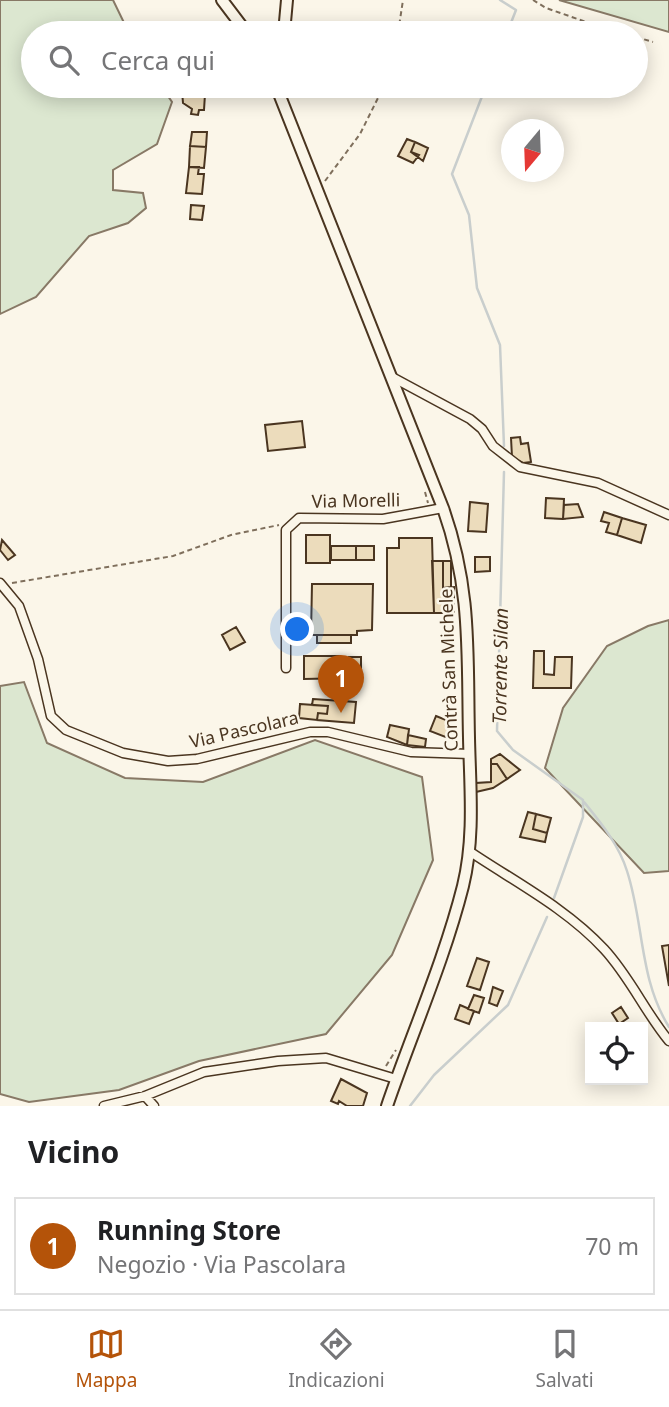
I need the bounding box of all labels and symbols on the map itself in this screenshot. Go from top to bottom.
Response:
north arrow [501,119,564,182]
street label: Via Morelli [311,487,400,513]
street label: Contrà San Michele [433,588,463,752]
water label: Torrente Silan [486,608,514,724]
your location [280,612,314,646]
pin: 1 [318,655,364,713]
street label: Via Pascolara [187,705,301,753]

